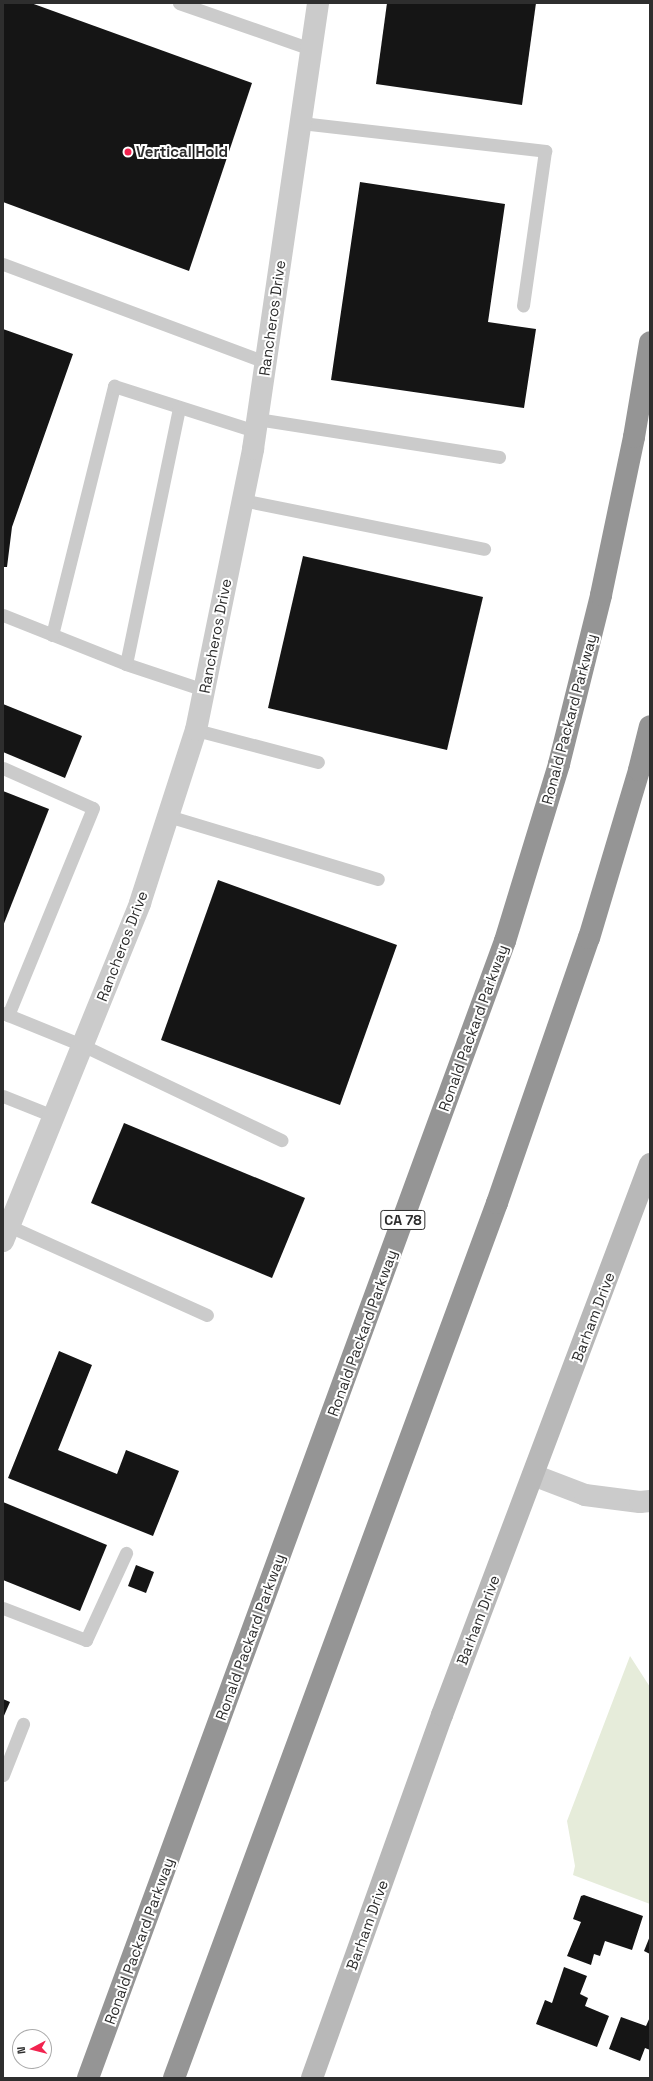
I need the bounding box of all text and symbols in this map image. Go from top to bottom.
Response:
place label: Vertical Hold [136,143,228,161]
marker: Vertical Hold [123,147,133,157]
street label: Rancheros Drive [255,259,289,377]
street label: Rancheros Drive [195,577,235,695]
street label: Ronald Packard Parkway [538,632,600,806]
street label: Rancheros Drive [93,888,151,1004]
street label: Ronald Packard Parkway [434,942,512,1114]
road number: CA 78 [380,1208,426,1232]
street label: Ronald Packard Parkway [323,1247,401,1419]
street label: Barham Drive [568,1270,618,1364]
street label: Ronald Packard Parkway [211,1551,289,1723]
street label: Barham Drive [453,1573,503,1667]
street label: Ronald Packard Parkway [100,1855,178,2027]
street label: Barham Drive [342,1877,392,1973]
north arrow [12,2029,52,2069]
text: N [14,2046,28,2055]

